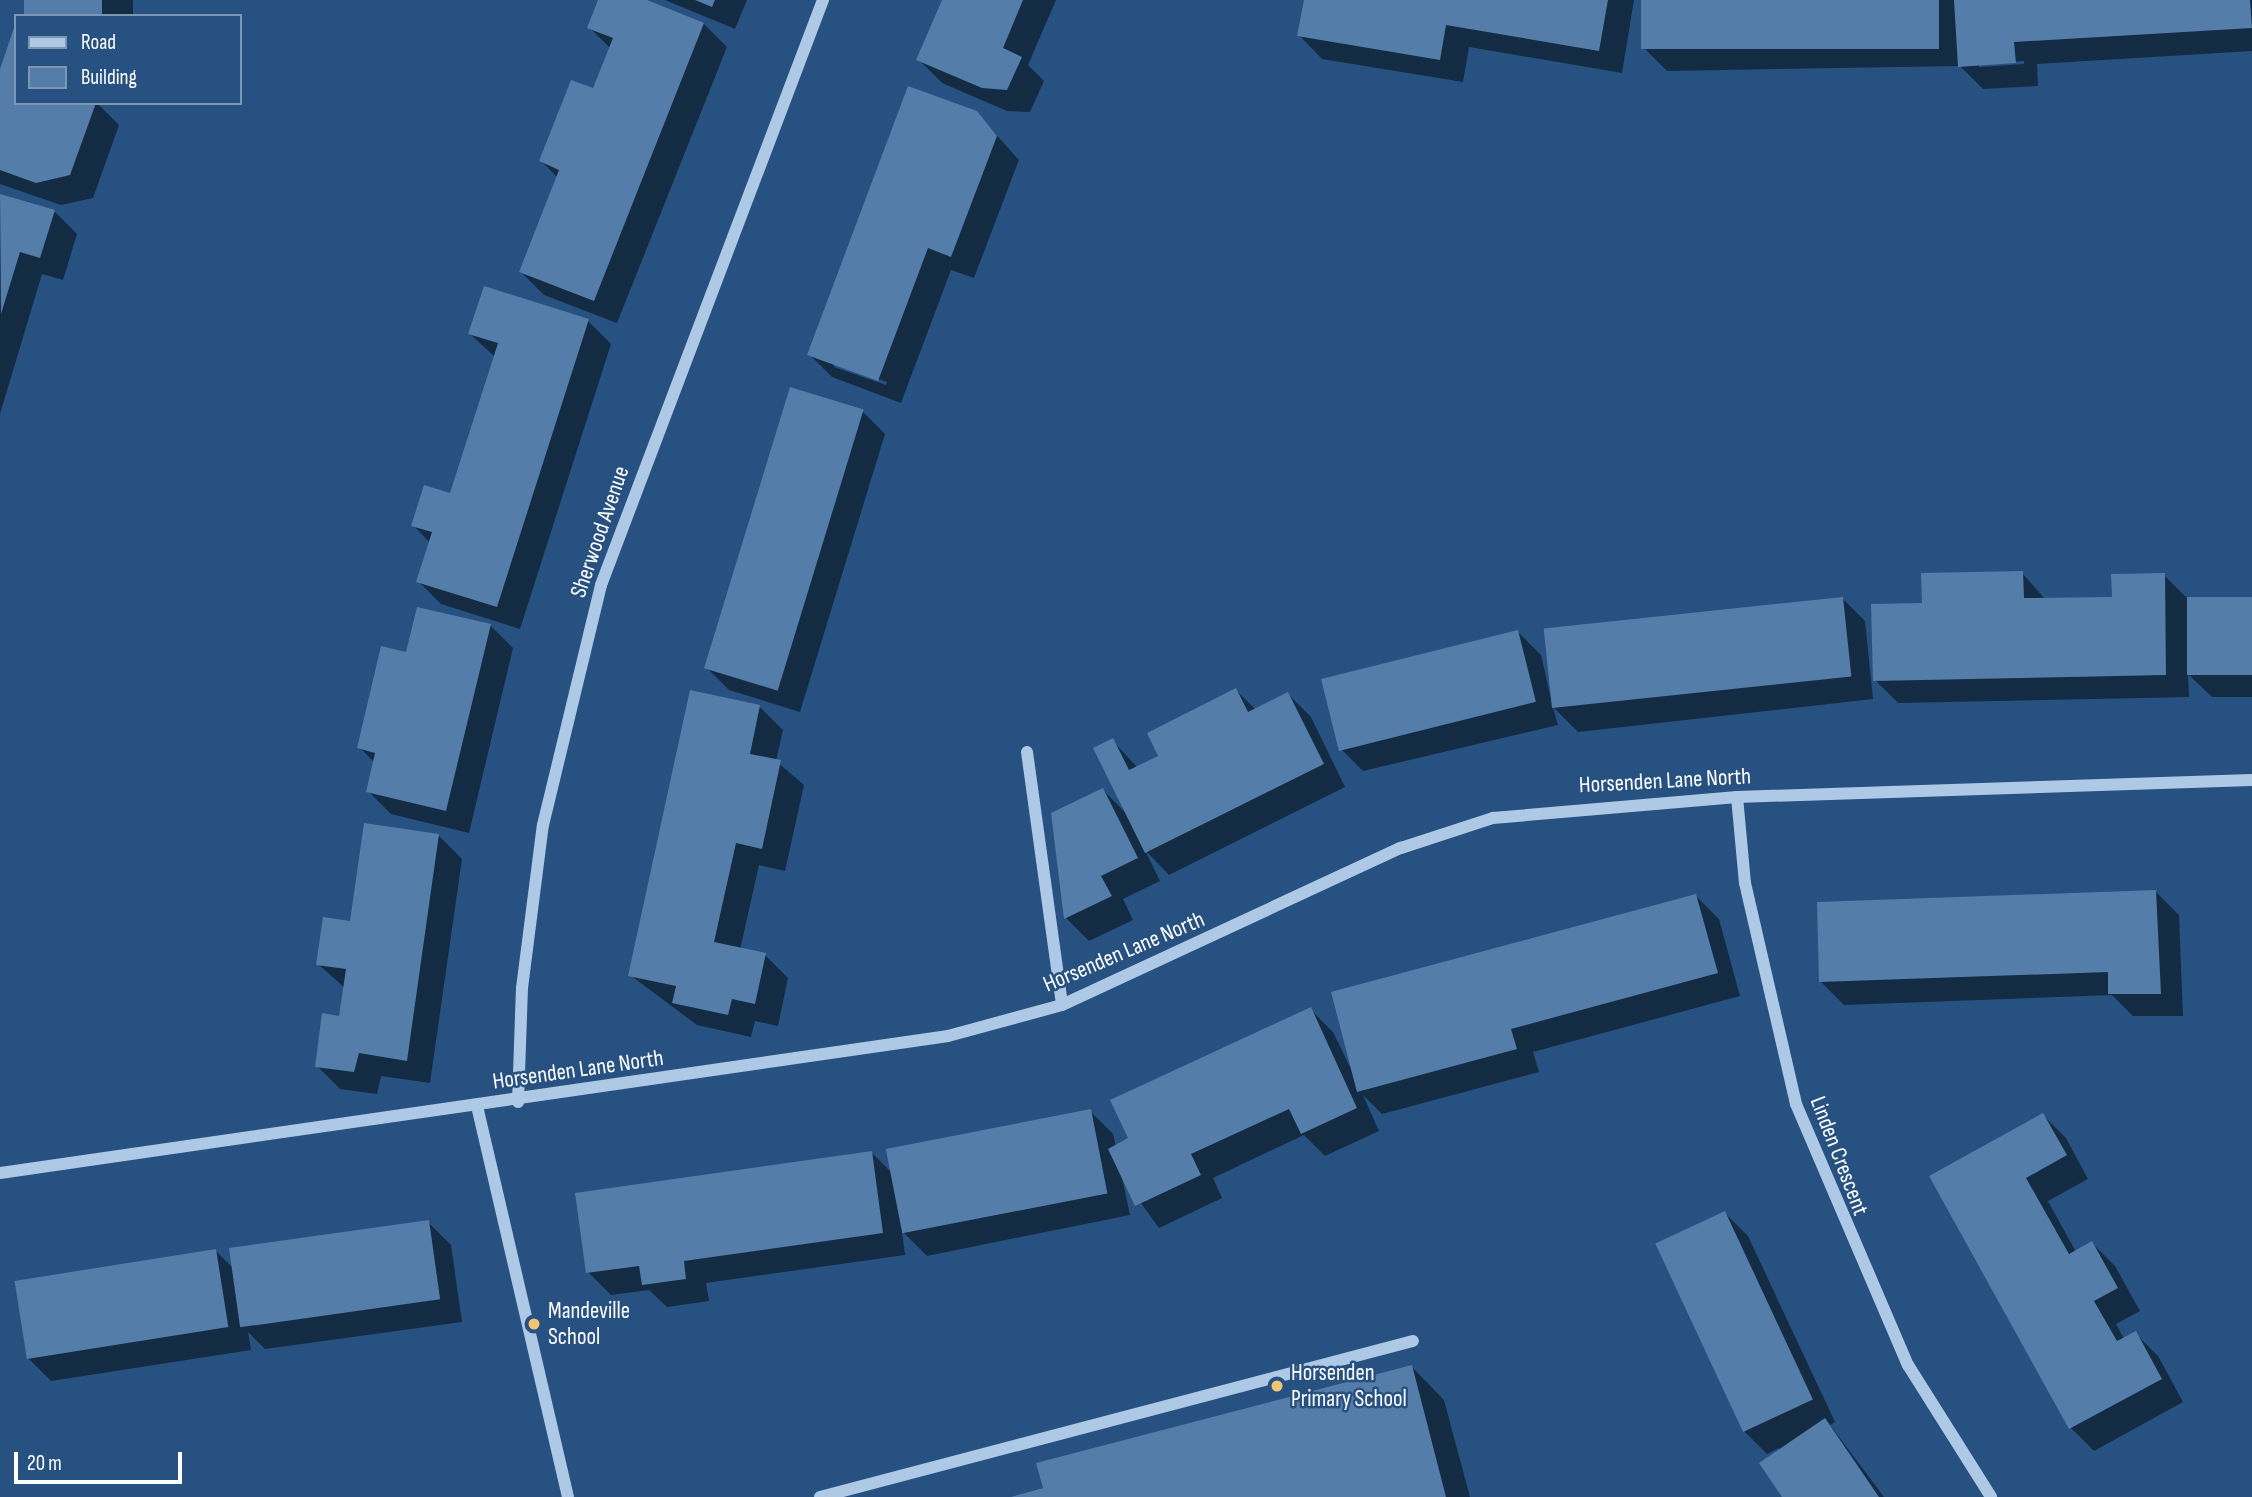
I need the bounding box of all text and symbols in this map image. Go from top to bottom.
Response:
legend [14,14,242,105]
text: Road [81,30,116,55]
text: Building [81,65,137,90]
street label: Sherwood Avenue [565,463,635,601]
street label: Horsenden Lane North [1578,763,1752,799]
street label: Horsenden Lane North [1039,906,1209,998]
street label: Horsenden Lane North [491,1044,665,1096]
street label: Linden Crescent [1804,1093,1874,1219]
place label: Mandeville School [548,1297,630,1351]
marker: Mandeville School [526,1316,542,1332]
place label: Horsenden Primary School [1291,1359,1407,1413]
marker: Horsenden Primary School [1269,1378,1285,1394]
scale bar [18,1438,186,1482]
text: 20 m [27,1451,62,1476]

